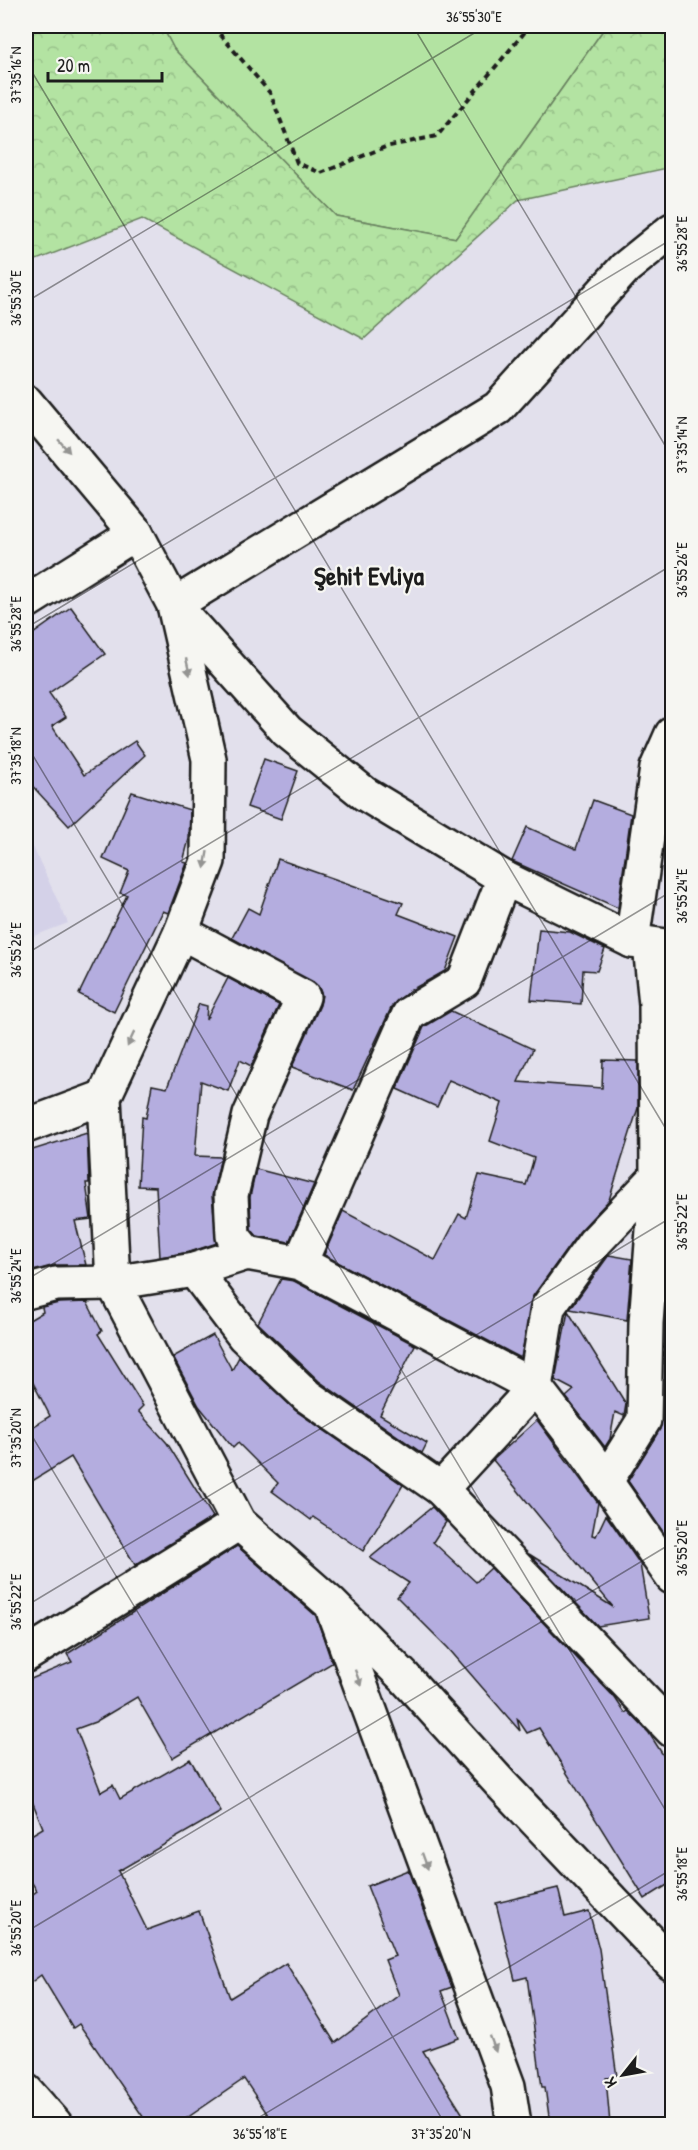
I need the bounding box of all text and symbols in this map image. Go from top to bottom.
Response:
text: 36°55'30"E [446,6,502,27]
scale bar [48,45,162,83]
text: 37°35'16"N [5,46,26,104]
text: 20 m [57,53,90,78]
text: 36°55'28"E [671,216,692,272]
text: 36°55'30"E [5,270,26,326]
text: 37°35'14"N [671,417,692,473]
one-way arrow [57,439,71,454]
text: 36°55'26"E [671,542,692,598]
district label: Şehit Evliya [314,558,425,594]
text: 36°55'28"E [5,596,26,652]
one-way arrow [184,658,194,677]
text: 37°35'18"N [5,727,26,785]
one-way arrow [201,850,210,869]
text: 36°55'24"E [671,868,692,924]
text: 36°55'26"E [5,922,26,978]
one-way arrow [126,1030,135,1047]
text: 36°55'22"E [671,1193,692,1250]
text: 36°55'24"E [5,1248,26,1304]
text: 37°35'20"N [5,1408,26,1468]
text: 36°55'20"E [671,1520,692,1576]
text: 36°55'22"E [5,1573,26,1630]
one-way arrow [353,1669,363,1687]
text: 36°55'18"E [671,1846,692,1901]
one-way arrow [421,1852,431,1870]
text: 36°55'20"E [5,1900,26,1956]
one-way arrow [488,2035,498,2053]
north arrow [593,2045,653,2105]
text: K [598,2073,622,2092]
text: 36°55'18"E [233,2123,288,2144]
text: 37°35'20"N [411,2123,471,2144]

